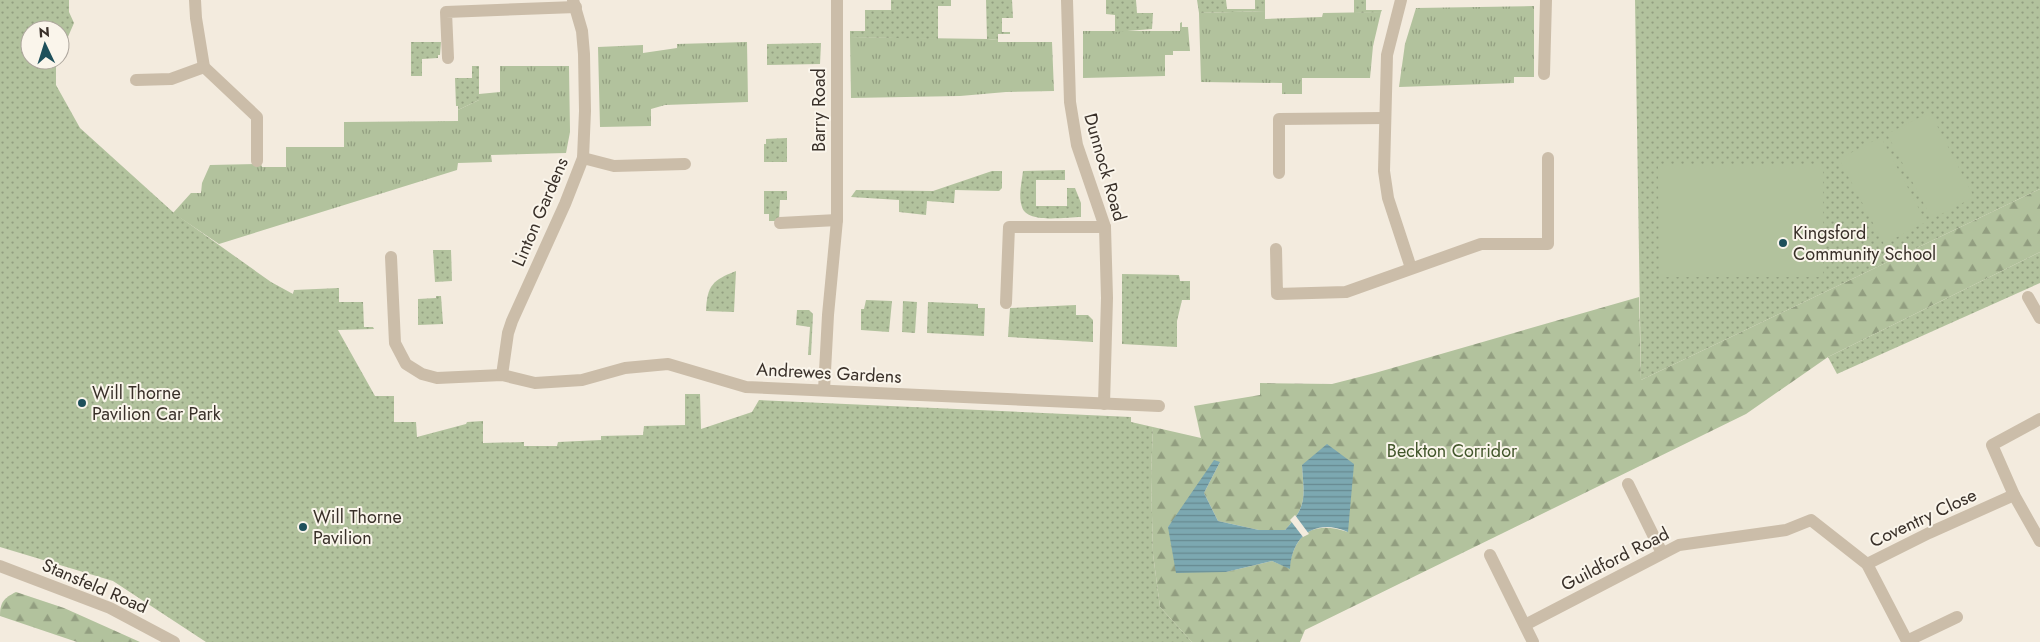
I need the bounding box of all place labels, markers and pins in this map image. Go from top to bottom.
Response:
place label: Kingsford Community School [1793,220,1936,267]
marker: Kingsford Community School [1777,237,1789,249]
place label: Will Thorne Pavilion Car Park [92,380,221,427]
marker: Will Thorne Pavilion Car Park [76,397,88,409]
place label: Will Thorne Pavilion [313,504,402,551]
marker: Will Thorne Pavilion [297,521,309,533]

